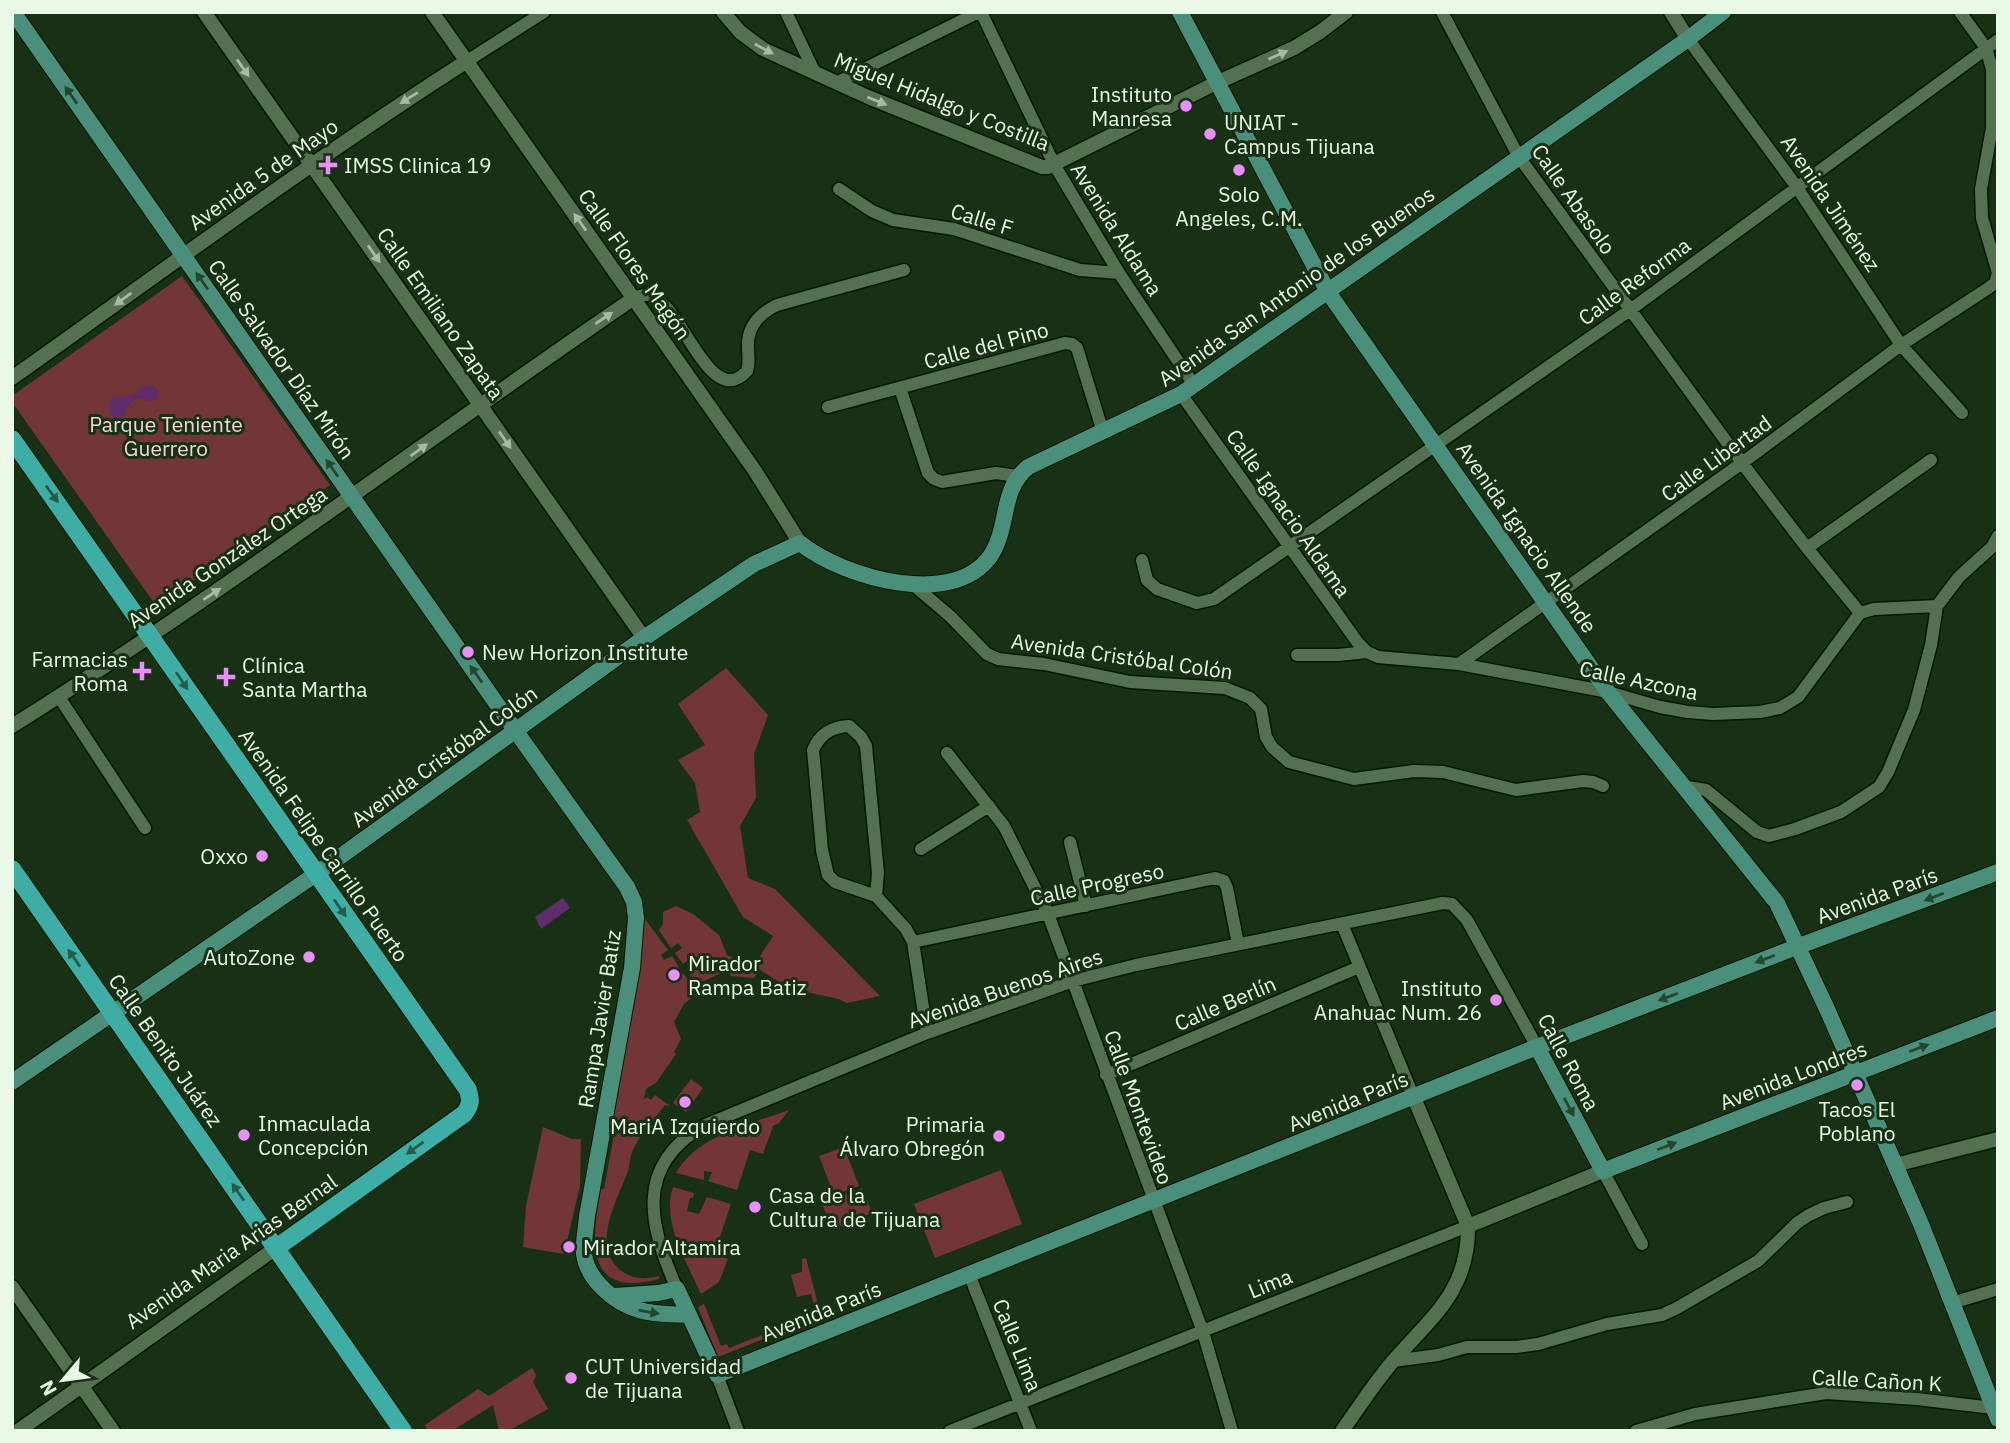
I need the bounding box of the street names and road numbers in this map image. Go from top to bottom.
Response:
street label: Miguel Hidalgo y Costilla [830,45,1054,157]
street label: Avenida 5 de Mayo [183,112,343,236]
street label: Avenida Jiménez [1775,129,1887,277]
street label: Calle Abasolo [1526,138,1622,260]
street label: Avenida Aldama [1065,157,1169,301]
street label: Avenida San Antonio de los Buenos [1152,180,1440,392]
street label: Calle Flores Magón [572,183,698,345]
street label: Calle F [947,196,1017,242]
street label: Calle Emiliano Zapata [371,221,511,405]
street label: Calle Reforma [1572,231,1696,331]
street label: Calle Salvador Díaz Mirón [202,254,362,464]
street label: Calle del Pino [921,315,1051,375]
street label: Calle Libertad [1655,408,1777,508]
street label: Calle Ignacio Aldama [1220,423,1358,603]
street label: Avenida Ignacio Allende [1450,436,1604,638]
street label: Avenida González Ortega [122,480,332,634]
street label: Avenida Cristóbal Colón [1009,627,1235,685]
street label: Calle Azcona [1577,654,1701,706]
street label: Avenida Cristóbal Colón [345,679,543,833]
street label: Avenida Felipe Carrillo Puerto [233,723,415,967]
street label: Calle Progreso [1027,856,1167,912]
street label: Avenida París [1812,860,1942,930]
street label: Rampa Javier Batiz [571,928,627,1110]
street label: Avenida Buenos Aires [904,941,1106,1035]
street label: Calle Benito Juárez [103,968,230,1132]
street label: Calle Berlín [1170,969,1280,1037]
street label: Calle Roma [1532,1008,1606,1116]
street label: Calle Montevideo [1098,1026,1180,1188]
street label: Avenida Londres [1715,1034,1871,1116]
street label: Avenida París [1284,1064,1412,1138]
street label: Avenida Maria Arias Bernal [120,1167,343,1335]
street label: Lima [1244,1262,1296,1304]
street label: Avenida París [757,1274,885,1348]
street label: Calle Lima [987,1295,1049,1395]
street label: Calle Cañon K [1811,1363,1943,1397]

